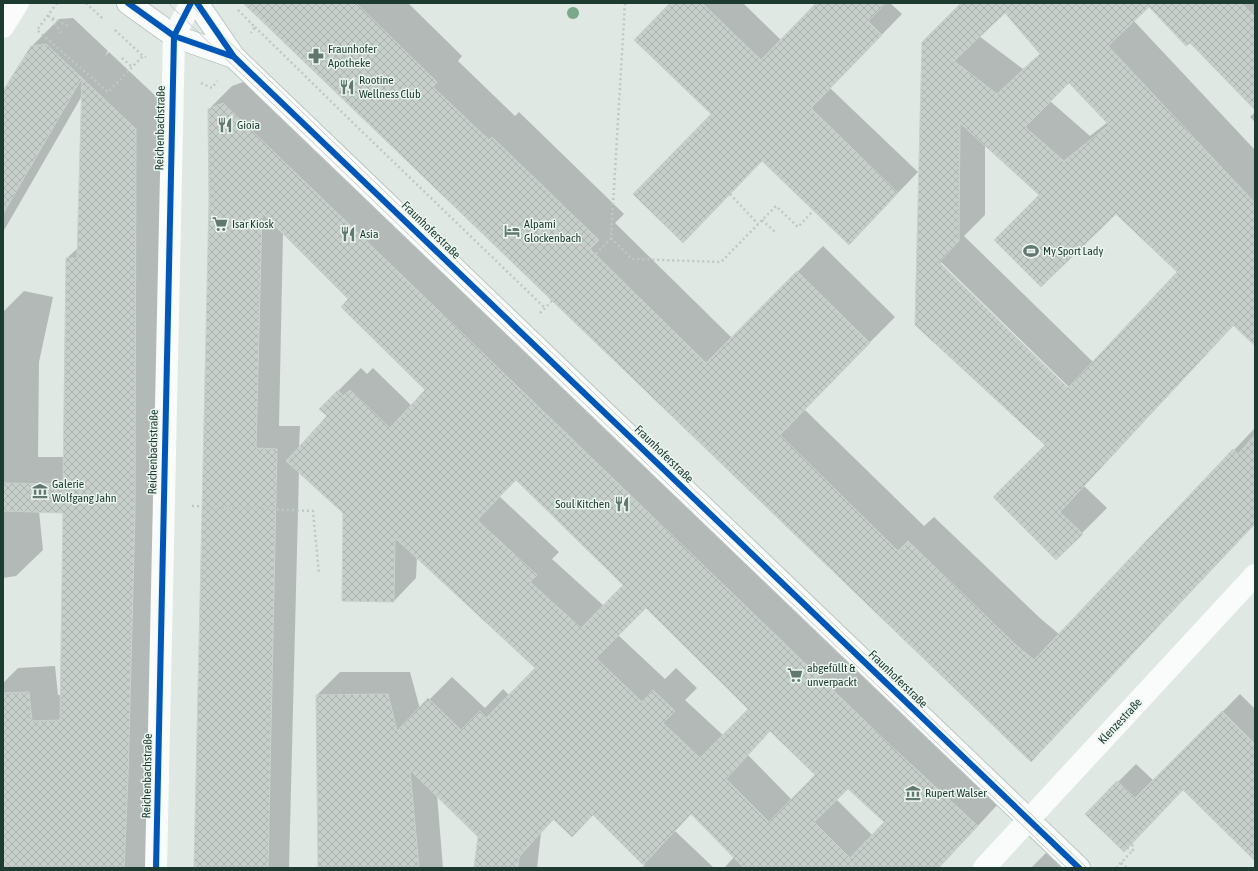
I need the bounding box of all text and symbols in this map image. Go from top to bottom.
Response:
place label: Fraunhofer Apotheke [328,42,377,70]
pharmacy icon: Fraunhofer Apotheke [307,47,325,65]
place label: Rootine Wellness Club [359,73,421,101]
restaurant icon: Rootine Wellness Club [338,78,356,96]
street label: Reichenbachstraße [152,85,168,171]
restaurant icon: Gioia [216,116,234,134]
place label: Gioia [237,118,260,132]
street label: Fraunhoferstraße [399,198,463,262]
supermarket icon: Isar Kiosk [211,215,229,233]
place label: Isar Kiosk [232,217,275,231]
place label: Alpami Glockenbach [524,217,581,245]
hotel icon: Alpami Glockenbach [503,222,521,240]
restaurant icon: Asia [339,225,357,243]
place label: Asia [360,227,378,241]
sports icon: My Sport Lady [1022,242,1040,260]
place label: My Sport Lady [1043,244,1103,258]
street label: Reichenbachstraße [145,409,161,495]
street label: Fraunhoferstraße [632,422,696,486]
place label: Galerie Wolfgang Jahn [52,477,117,505]
museum icon: Galerie Wolfgang Jahn [31,482,49,500]
restaurant icon: Soul Kitchen [613,495,631,513]
place label: Soul Kitchen [555,497,610,511]
street label: Fraunhoferstraße [866,647,930,711]
place label: abgefüllt & unverpackt [807,661,857,689]
supermarket icon: abgefüllt & unverpackt [786,666,804,684]
street label: Klenzestraße [1095,695,1145,747]
street label: Reichenbachstraße [139,733,155,819]
museum icon: Rupert Walser [904,784,922,802]
place label: Rupert Walser [925,786,987,800]

